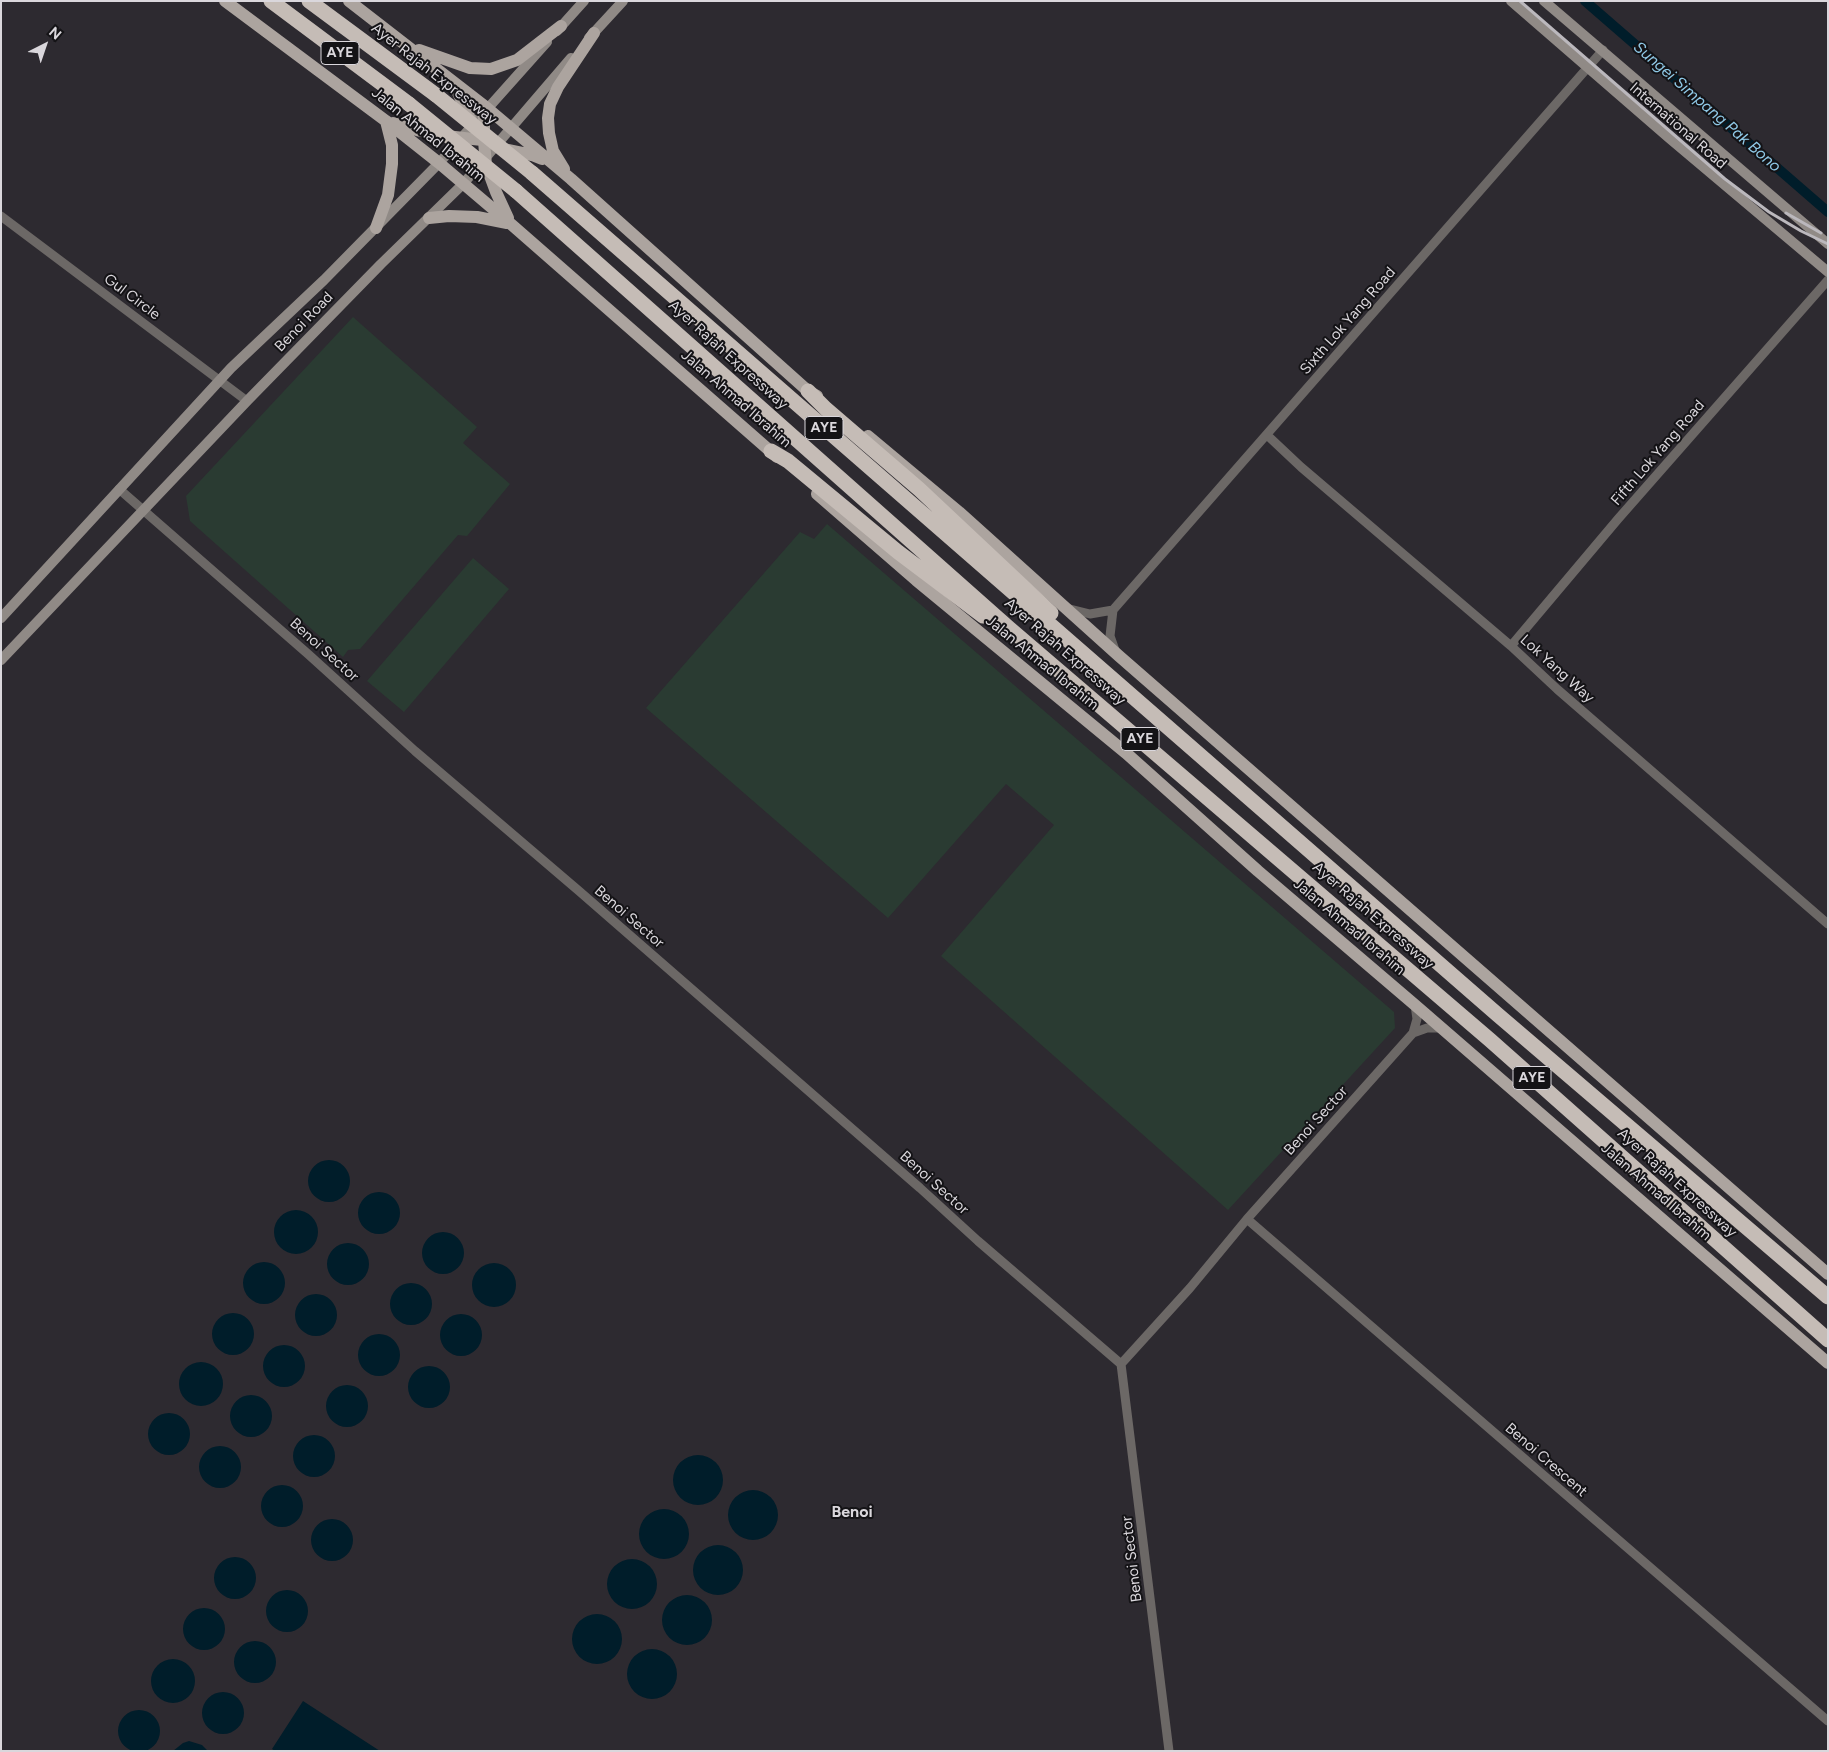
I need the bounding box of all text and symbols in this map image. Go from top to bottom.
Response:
street label: Ayer Rajah Expressway [368,19,500,129]
north arrow [20,20,70,70]
text: N [46,23,65,43]
water label: Sungei Simpang Pak Bono [1629,38,1785,176]
road number: AYE [321,42,359,64]
street label: International Road [1626,79,1730,173]
street label: Jalan Ahmad Ibrahim [368,84,488,186]
street label: Sixth Lok Yang Road [1297,264,1399,378]
street label: Gul Circle [100,270,164,324]
street label: Benoi Road [271,288,337,356]
street label: Ayer Rajah Expressway [665,297,791,413]
street label: Jalan Ahmad Ibrahim [677,346,795,452]
street label: Fifth Lok Yang Road [1607,397,1709,509]
road number: AYE [805,416,843,439]
street label: Ayer Rajah Expressway [1001,595,1129,709]
street label: Jalan Ahmad Ibrahim [982,612,1102,714]
street label: Benoi Sector [286,614,362,686]
street label: Lok Yang Way [1516,631,1598,707]
road number: AYE [1121,728,1159,751]
street label: Ayer Rajah Expressway [1309,859,1437,973]
street label: Jalan Ahmad Ibrahim [1290,875,1408,979]
street label: Benoi Sector [590,882,668,952]
road number: AYE [1513,1066,1551,1090]
street label: Benoi Sector [1280,1083,1352,1159]
street label: Ayer Rajah Expressway [1614,1125,1740,1241]
street label: Jalan Ahmad Ibrahim [1597,1139,1715,1245]
street label: Benoi Sector [896,1147,972,1219]
street label: Benoi Crescent [1501,1419,1591,1501]
district label: Benoi [831,1502,873,1522]
street label: Benoi Sector [1118,1515,1146,1603]

